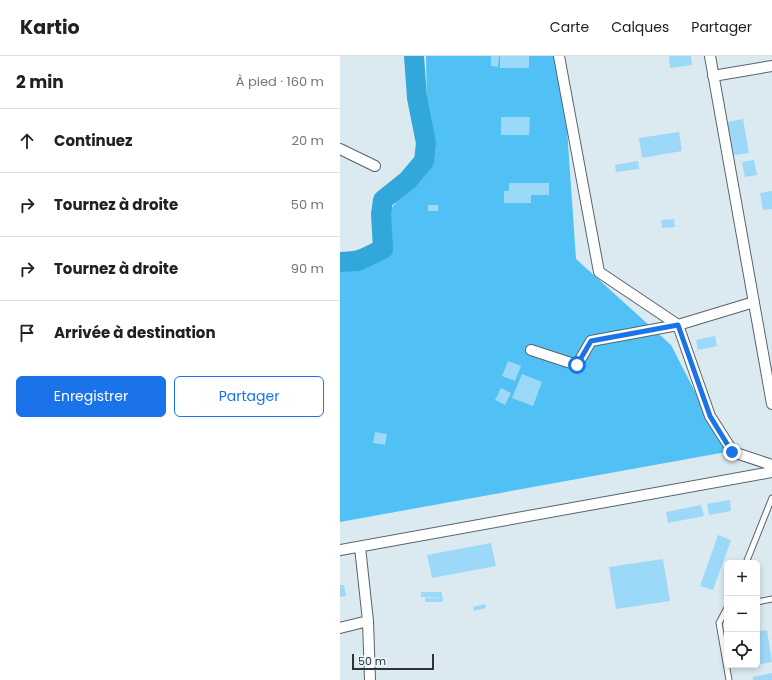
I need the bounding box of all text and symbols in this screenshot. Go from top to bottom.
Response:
text: Kartio [20,14,80,41]
text: Carte [550,17,589,37]
text: Calques [611,17,669,37]
text: Partager [691,17,752,37]
text: 2 min [16,70,64,94]
text: À pied · 160 m [236,72,324,91]
icon: ahead [16,130,38,152]
text: Continuez [54,130,133,151]
text: 20 m [291,131,324,150]
icon: right [16,194,38,216]
text: Tournez à droite [54,194,178,215]
text: 50 m [291,195,324,214]
icon: right [16,258,38,280]
text: Tournez à droite [54,258,178,279]
text: 90 m [291,259,324,278]
icon: arrive [16,322,38,344]
text: Arrivée à destination [54,322,216,343]
route start [568,356,586,374]
button: Enregistrer [16,376,166,417]
button: Partager [174,376,324,417]
route end [723,443,741,461]
map controls [724,560,760,668]
button: + [724,560,760,596]
button: − [724,596,760,632]
button: locate [724,632,760,668]
scale bar [352,652,434,671]
text: 50 m [358,653,386,669]

